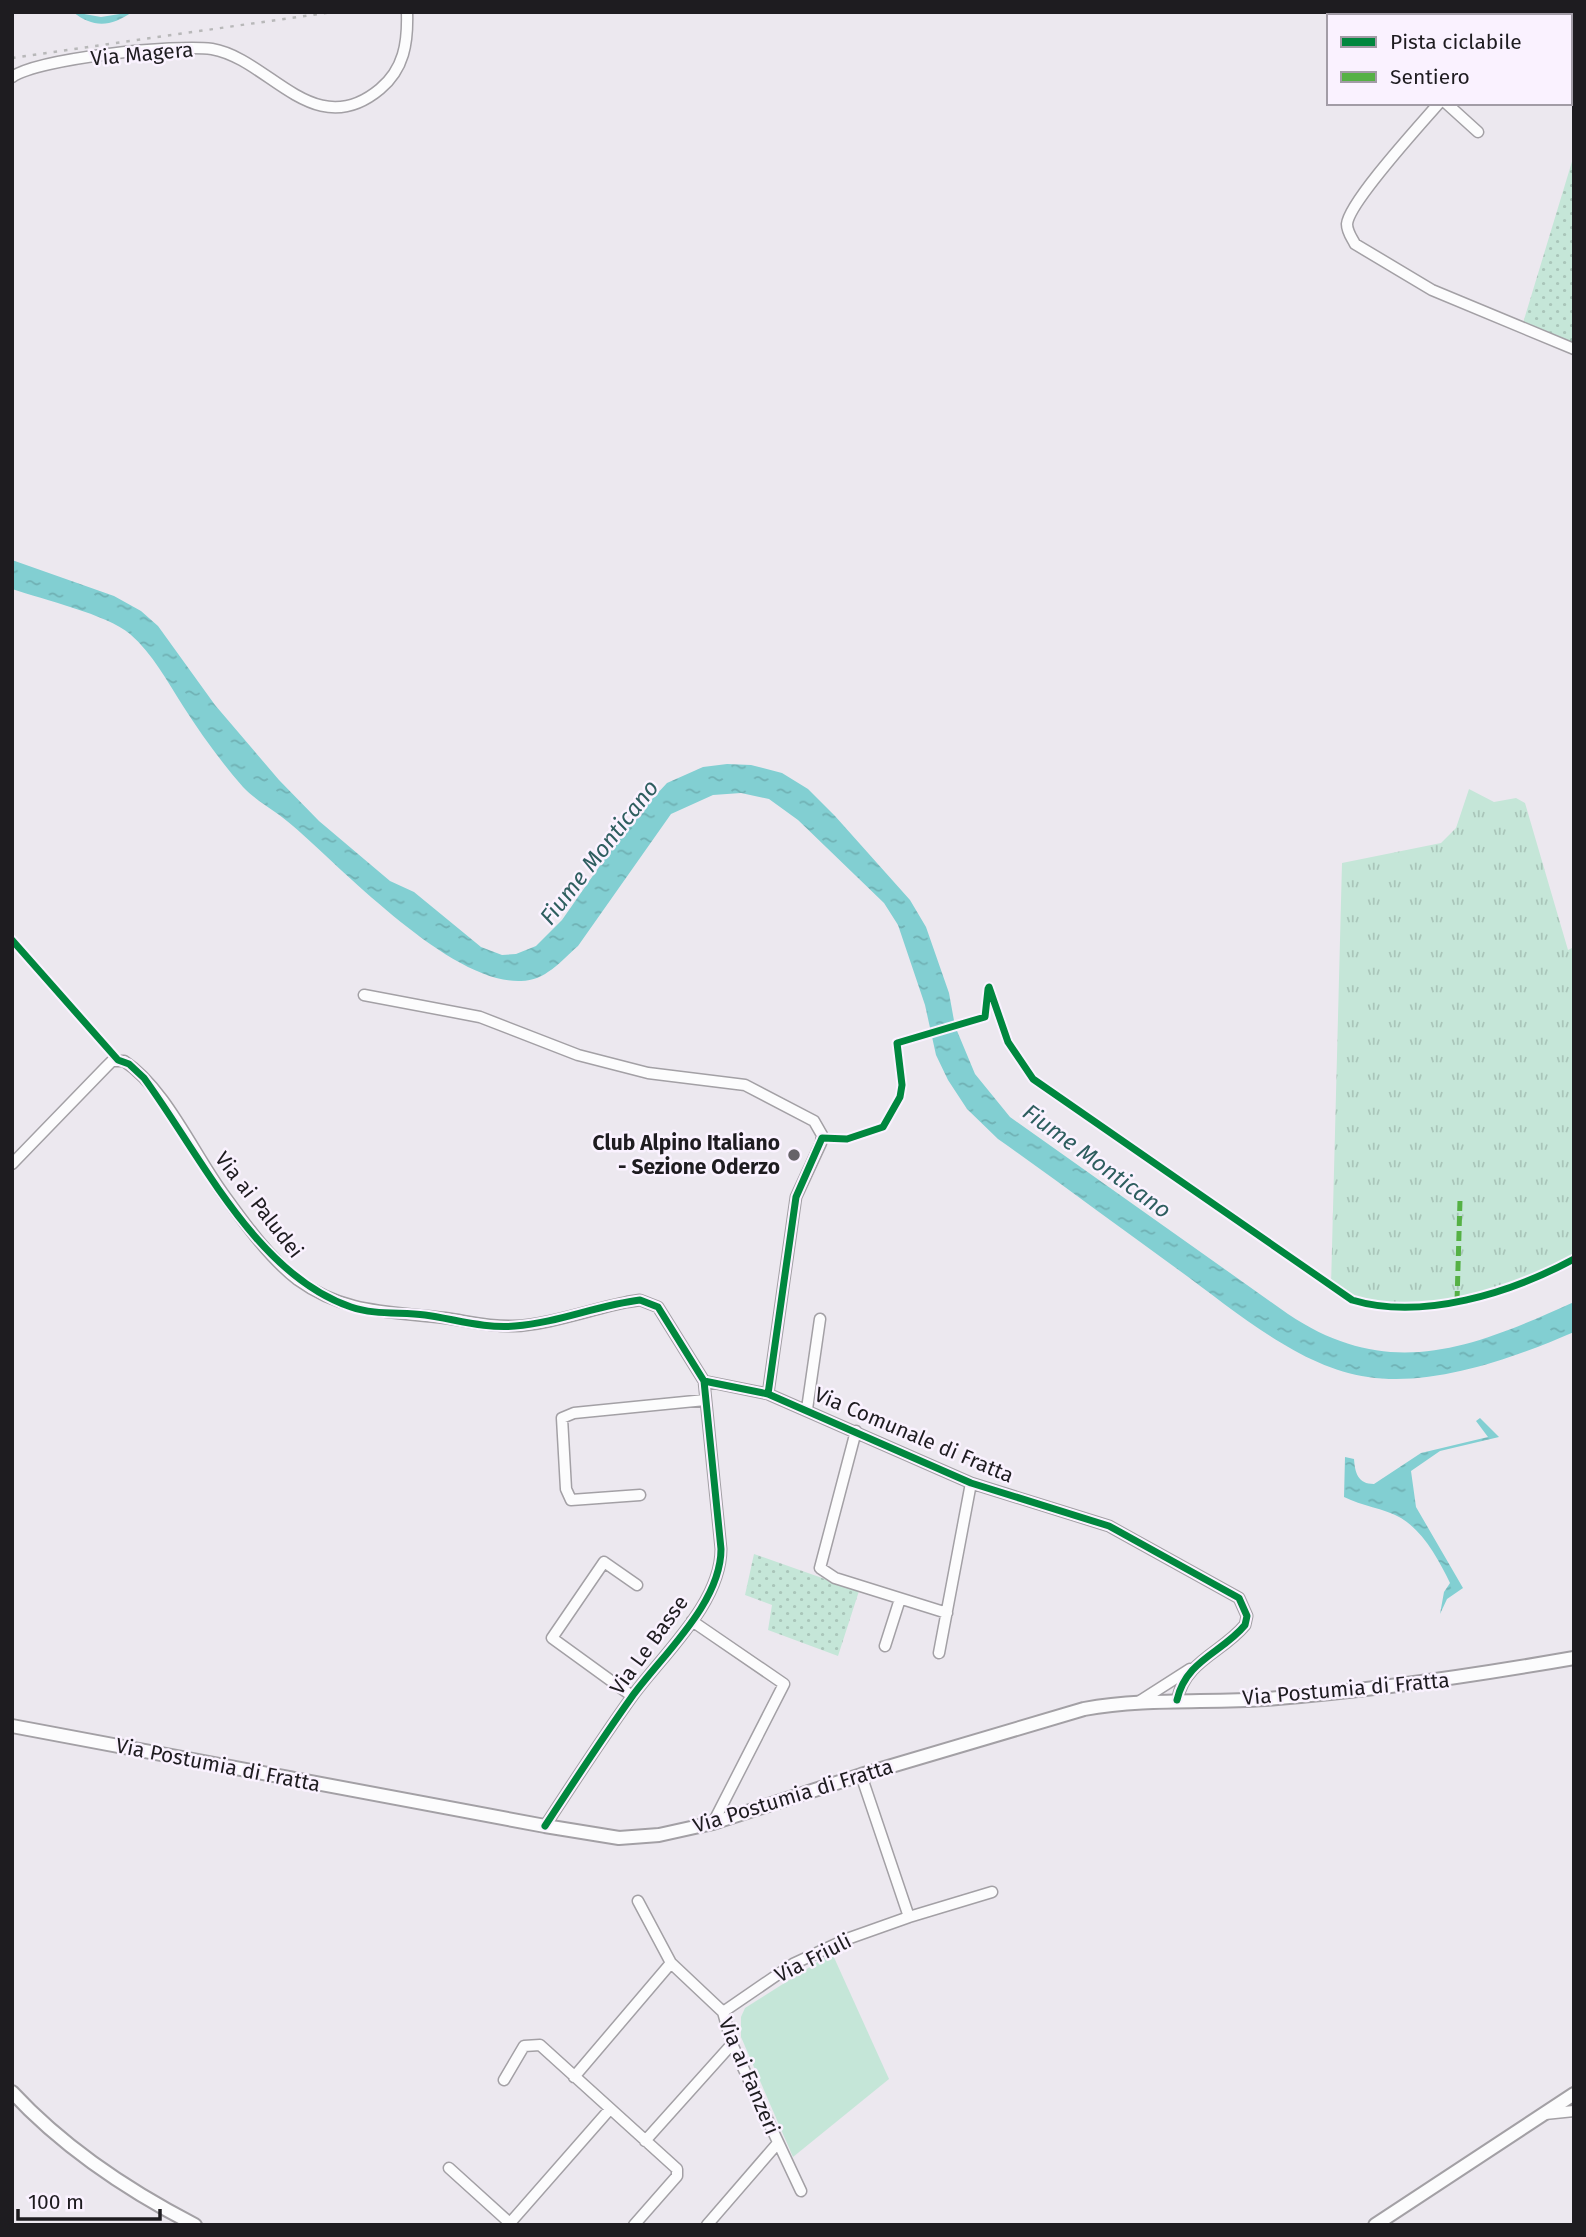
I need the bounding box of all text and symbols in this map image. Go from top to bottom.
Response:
legend [1327,14,1572,105]
text: Pista ciclabile [1390,29,1522,55]
street label: Via Magera [90,37,194,71]
text: Sentiero [1390,64,1470,90]
water label: Fiume Monticano [534,774,664,930]
water label: Fiume Monticano [1017,1098,1177,1224]
place label: Club Alpino Italiano - Sezione Oderzo [593,1130,780,1180]
street label: Via ai Paludei [209,1147,309,1263]
marker: Club Alpino Italiano - Sezione Oderzo [786,1147,802,1163]
street label: Via Comunale di Fratta [810,1381,1018,1489]
street label: Via Le Basse [604,1590,694,1700]
street label: Via Postumia di Fratta [1241,1667,1451,1711]
street label: Via Postumia di Fratta [114,1732,322,1798]
street label: Via Postumia di Fratta [690,1753,896,1839]
street label: Via Friuli [770,1928,856,1988]
street label: Via ai Fanzeri [713,2013,785,2139]
scale bar [18,2178,159,2222]
text: 100 m [28,2189,84,2215]

